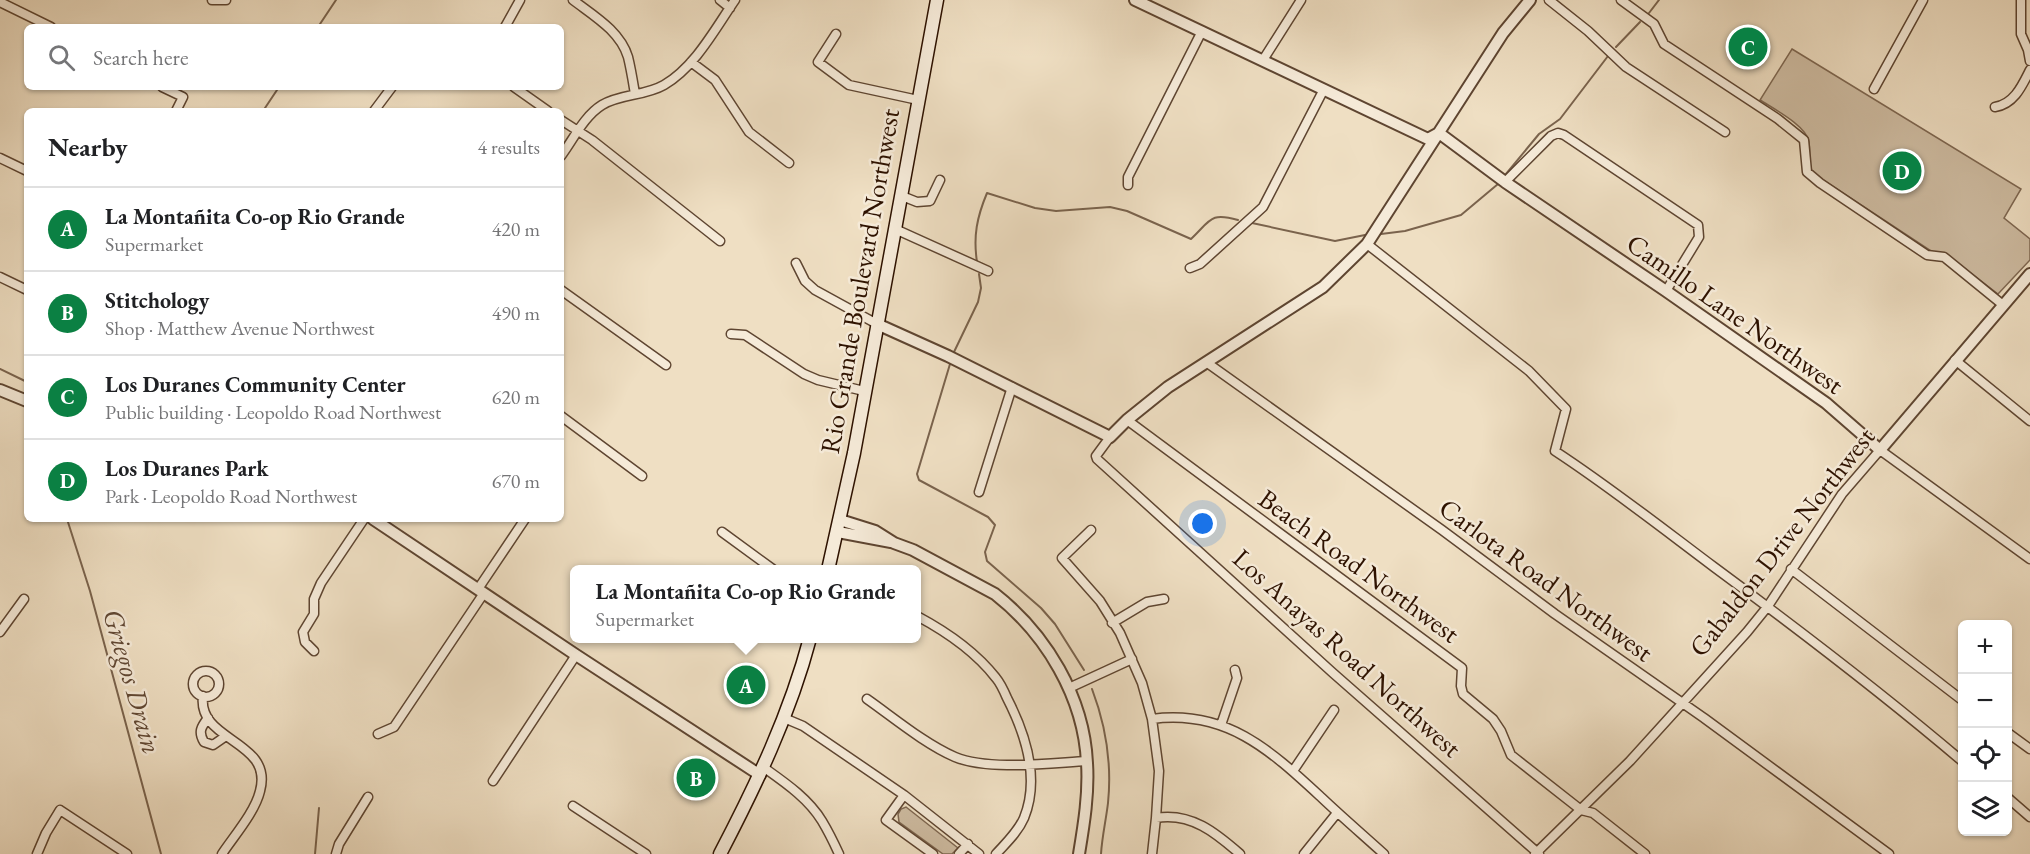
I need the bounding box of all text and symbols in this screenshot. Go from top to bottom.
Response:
search box [24,24,564,90]
pin: C [1728,24,1768,70]
icon: search [45,41,78,74]
text: Search here [93,43,188,72]
street label: Rio Grande Boulevard Northwest [812,105,907,456]
text: Nearby [48,130,128,164]
text: 4 results [477,134,540,160]
pin: D [1882,148,1922,194]
text: La Montañita Co-op Rio Grande [105,202,405,231]
text: A [60,216,75,242]
text: 420 m [492,216,540,242]
street label: Camillo Lane Northwest [1620,226,1851,402]
text: Supermarket [105,231,203,257]
text: Stitchology [105,286,209,315]
text: B [61,300,74,326]
text: 490 m [492,300,540,326]
text: Shop · Matthew Avenue Northwest [105,315,374,341]
text: Los Duranes Community Center [105,370,406,399]
text: C [60,384,75,410]
text: 620 m [492,384,540,410]
text: Public building · Leopoldo Road Northwest [105,399,441,425]
street label: Gabaldon Drive Northwest [1681,419,1882,664]
text: Los Duranes Park [105,454,268,483]
text: D [60,468,75,494]
text: 670 m [492,468,540,494]
street label: Beach Road Northwest [1252,481,1467,651]
text: Park · Leopoldo Road Northwest [105,483,357,509]
street label: Carlota Road Northwest [1432,490,1661,669]
your location [1188,509,1217,538]
street label: Los Anayas Road Northwest [1226,541,1469,765]
popup [570,565,921,643]
text: La Montañita Co-op Rio Grande [596,577,895,606]
water label: Griegos Drain [95,604,171,758]
text: Supermarket [596,606,694,632]
map controls [1958,620,2012,836]
button: + [1958,620,2012,674]
pin: A [726,662,766,708]
button: − [1958,674,2012,728]
button: locate [1958,728,2012,782]
pin: B [676,756,716,800]
button: layers [1958,782,2012,836]

